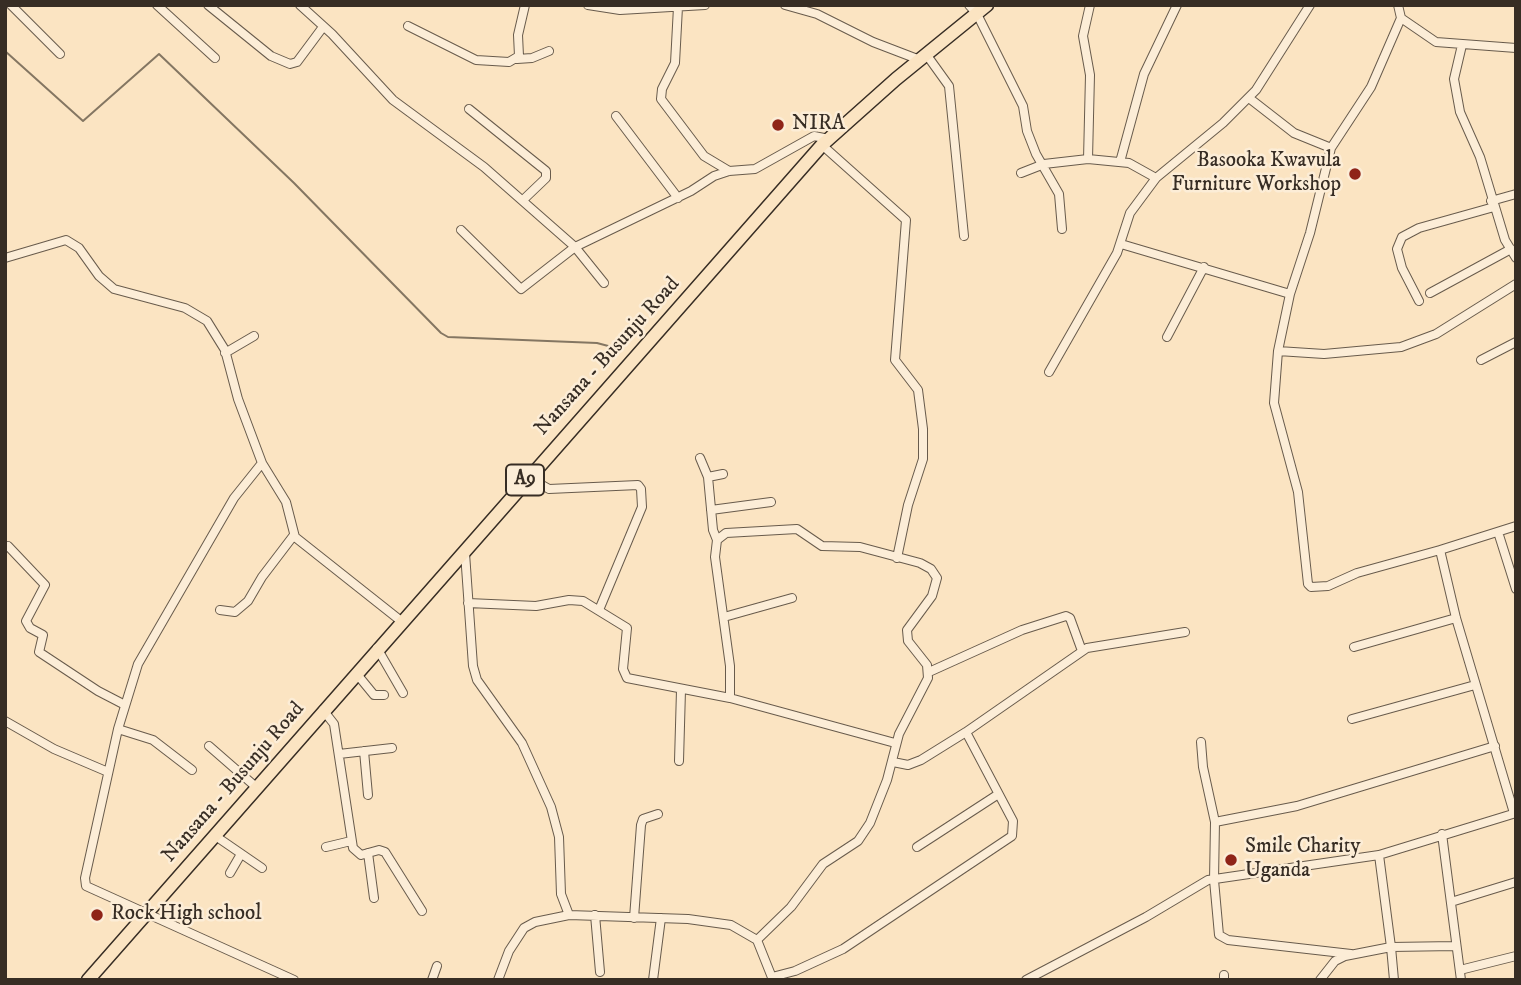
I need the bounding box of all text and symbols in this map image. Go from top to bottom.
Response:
place label: NIRA [792,112,845,138]
marker: NIRA [770,117,786,133]
place label: Basooka Kwavula Furniture Workshop [1171,149,1341,199]
marker: Basooka Kwavula Furniture Workshop [1347,166,1363,182]
street label: Nansana - Busunju Road [530,273,686,441]
road number: A9 [506,464,544,495]
street label: Nansana - Busunju Road [157,697,311,869]
place label: Smile Charity Uganda [1245,835,1360,885]
marker: Smile Charity Uganda [1223,852,1239,868]
place label: Rock High school [111,902,261,928]
marker: Rock High school [89,907,105,923]

